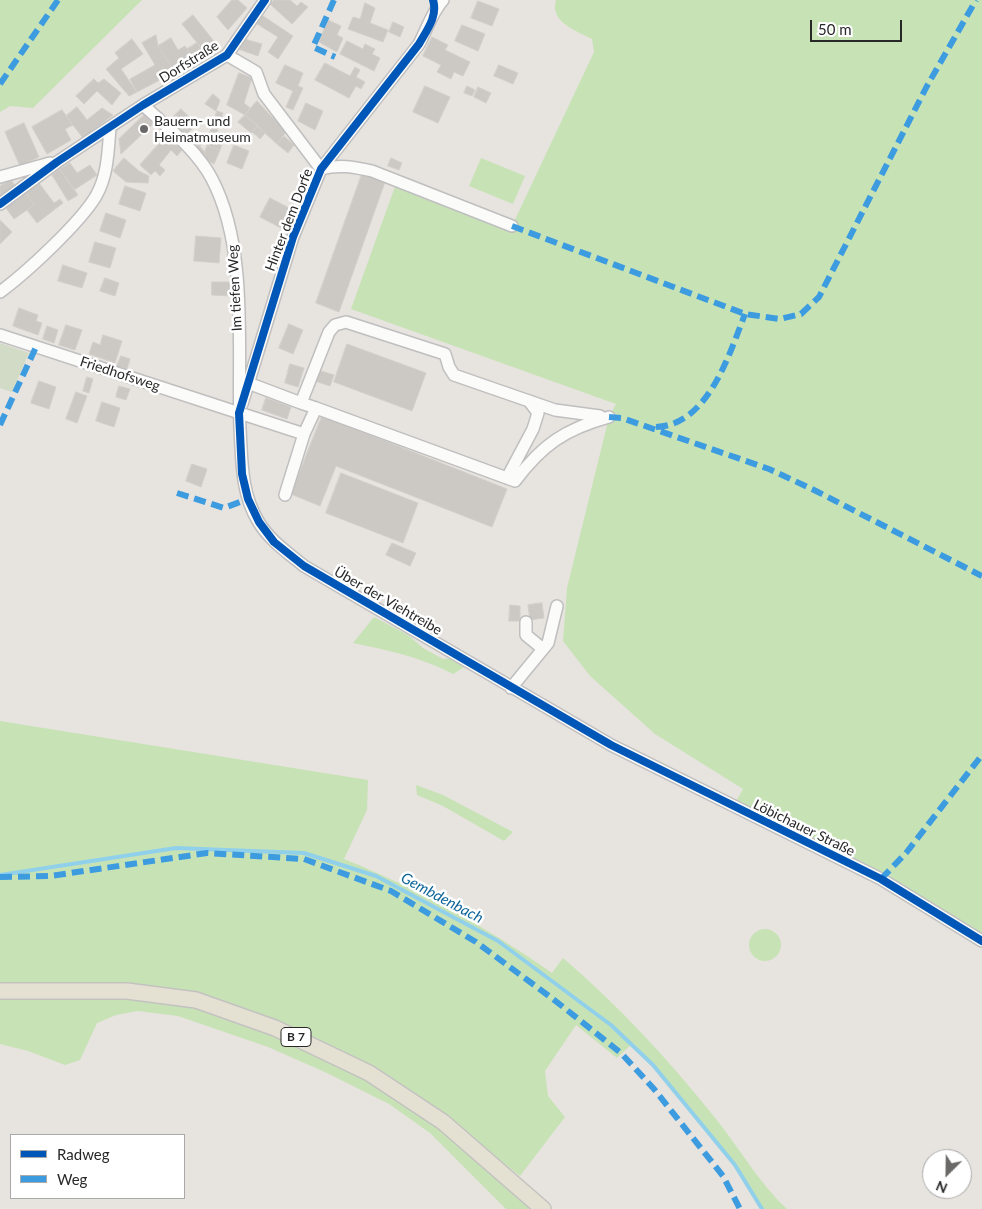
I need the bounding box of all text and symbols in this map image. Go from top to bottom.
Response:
scale bar [812,10,904,42]
text: 50 m [818,20,852,38]
street label: Dorfstraße [156,37,222,87]
place label: Bauern- und Heimatmuseum [154,113,251,146]
marker: Bauern- und Heimatmuseum [138,123,150,135]
street label: Hinter dem Dorfe [262,166,316,274]
street label: Im tiefen Weg [224,244,246,332]
street label: Friedhofsweg [78,353,162,395]
street label: Über der Viehtreibe [331,563,445,639]
street label: Löbichauer Straße [750,796,858,860]
water label: Gembdenbach [398,869,486,927]
road number: B 7 [281,1028,311,1046]
legend [10,1134,185,1199]
text: Radweg [57,1145,110,1163]
north arrow [922,1149,972,1199]
text: Weg [57,1170,87,1188]
text: N [933,1177,950,1197]

